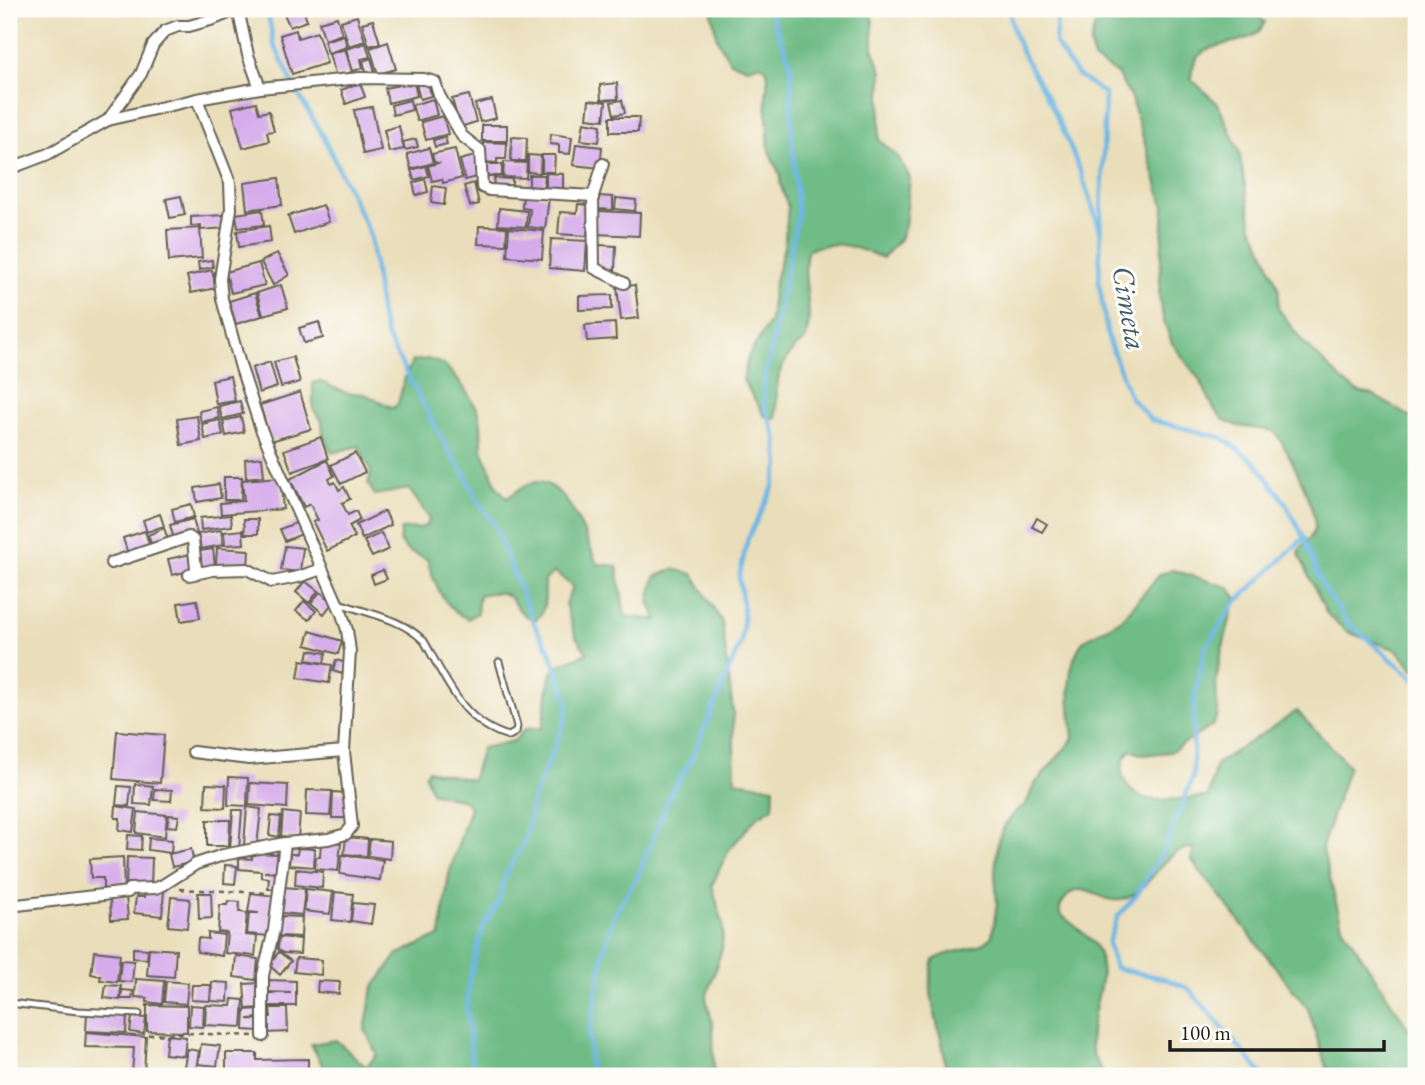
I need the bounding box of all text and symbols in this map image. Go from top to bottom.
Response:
water label: Cimeta [1103,263,1157,353]
scale bar [1170,1008,1383,1052]
text: 100 m [1180,1019,1231,1046]

